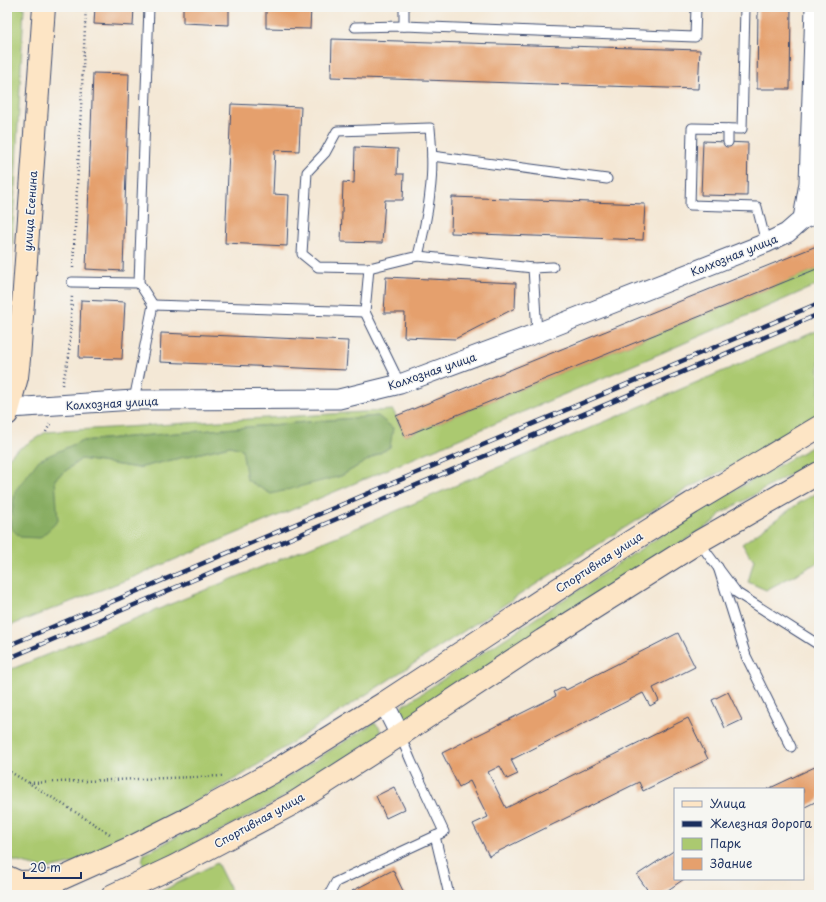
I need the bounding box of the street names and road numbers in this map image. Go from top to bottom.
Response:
street label: улица Есенина [19,170,41,252]
street label: Колхозная улица [688,230,780,280]
street label: Колхозная улица [386,348,479,394]
street label: Колхозная улица [65,392,159,414]
street label: Спортивная улица [552,527,646,597]
street label: Спортивная улица [211,788,307,852]

